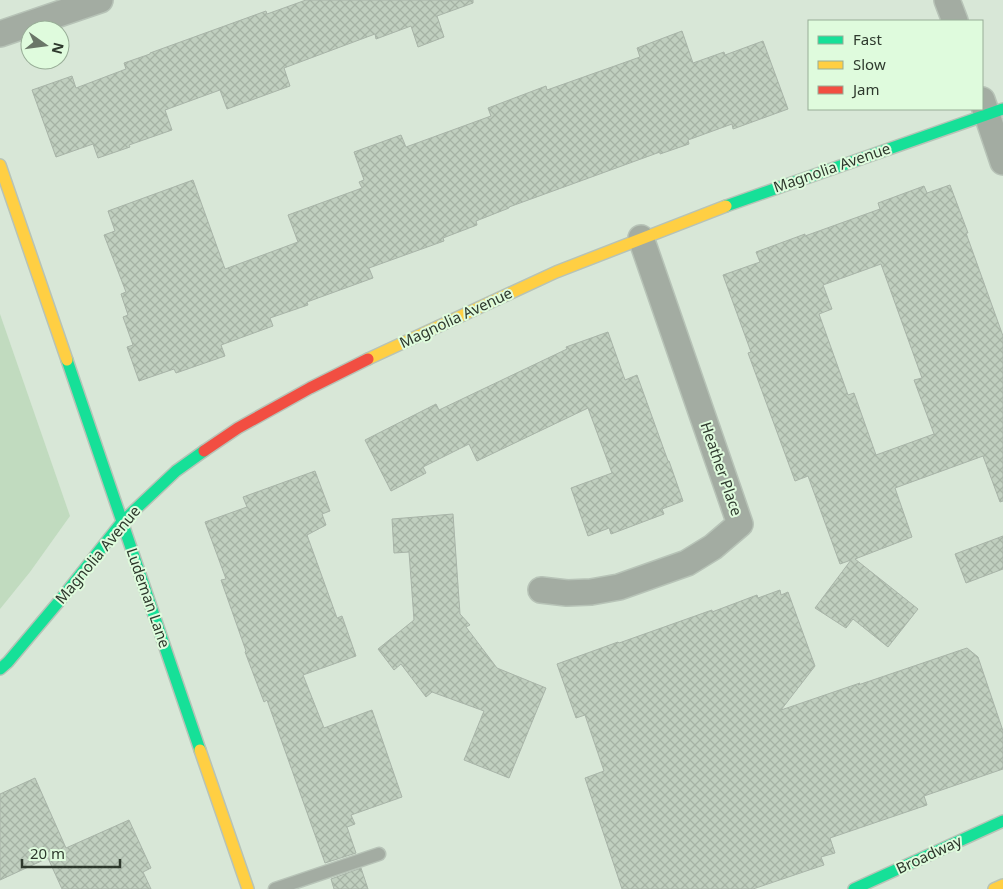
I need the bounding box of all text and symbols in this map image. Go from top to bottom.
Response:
north arrow [20,20,70,70]
legend [808,20,983,110]
text: Fast [853,29,882,49]
text: N [48,40,69,56]
text: Slow [853,54,886,74]
text: Jam [851,79,880,99]
street label: Magnolia Avenue [771,138,893,196]
street label: Magnolia Avenue [396,282,515,352]
street label: Heather Place [696,419,747,518]
street label: Magnolia Avenue [50,501,144,608]
street label: Ludeman Lane [122,545,175,650]
street label: Broadway [893,830,965,878]
scale bar [22,836,120,868]
text: 20 m [30,843,65,863]

